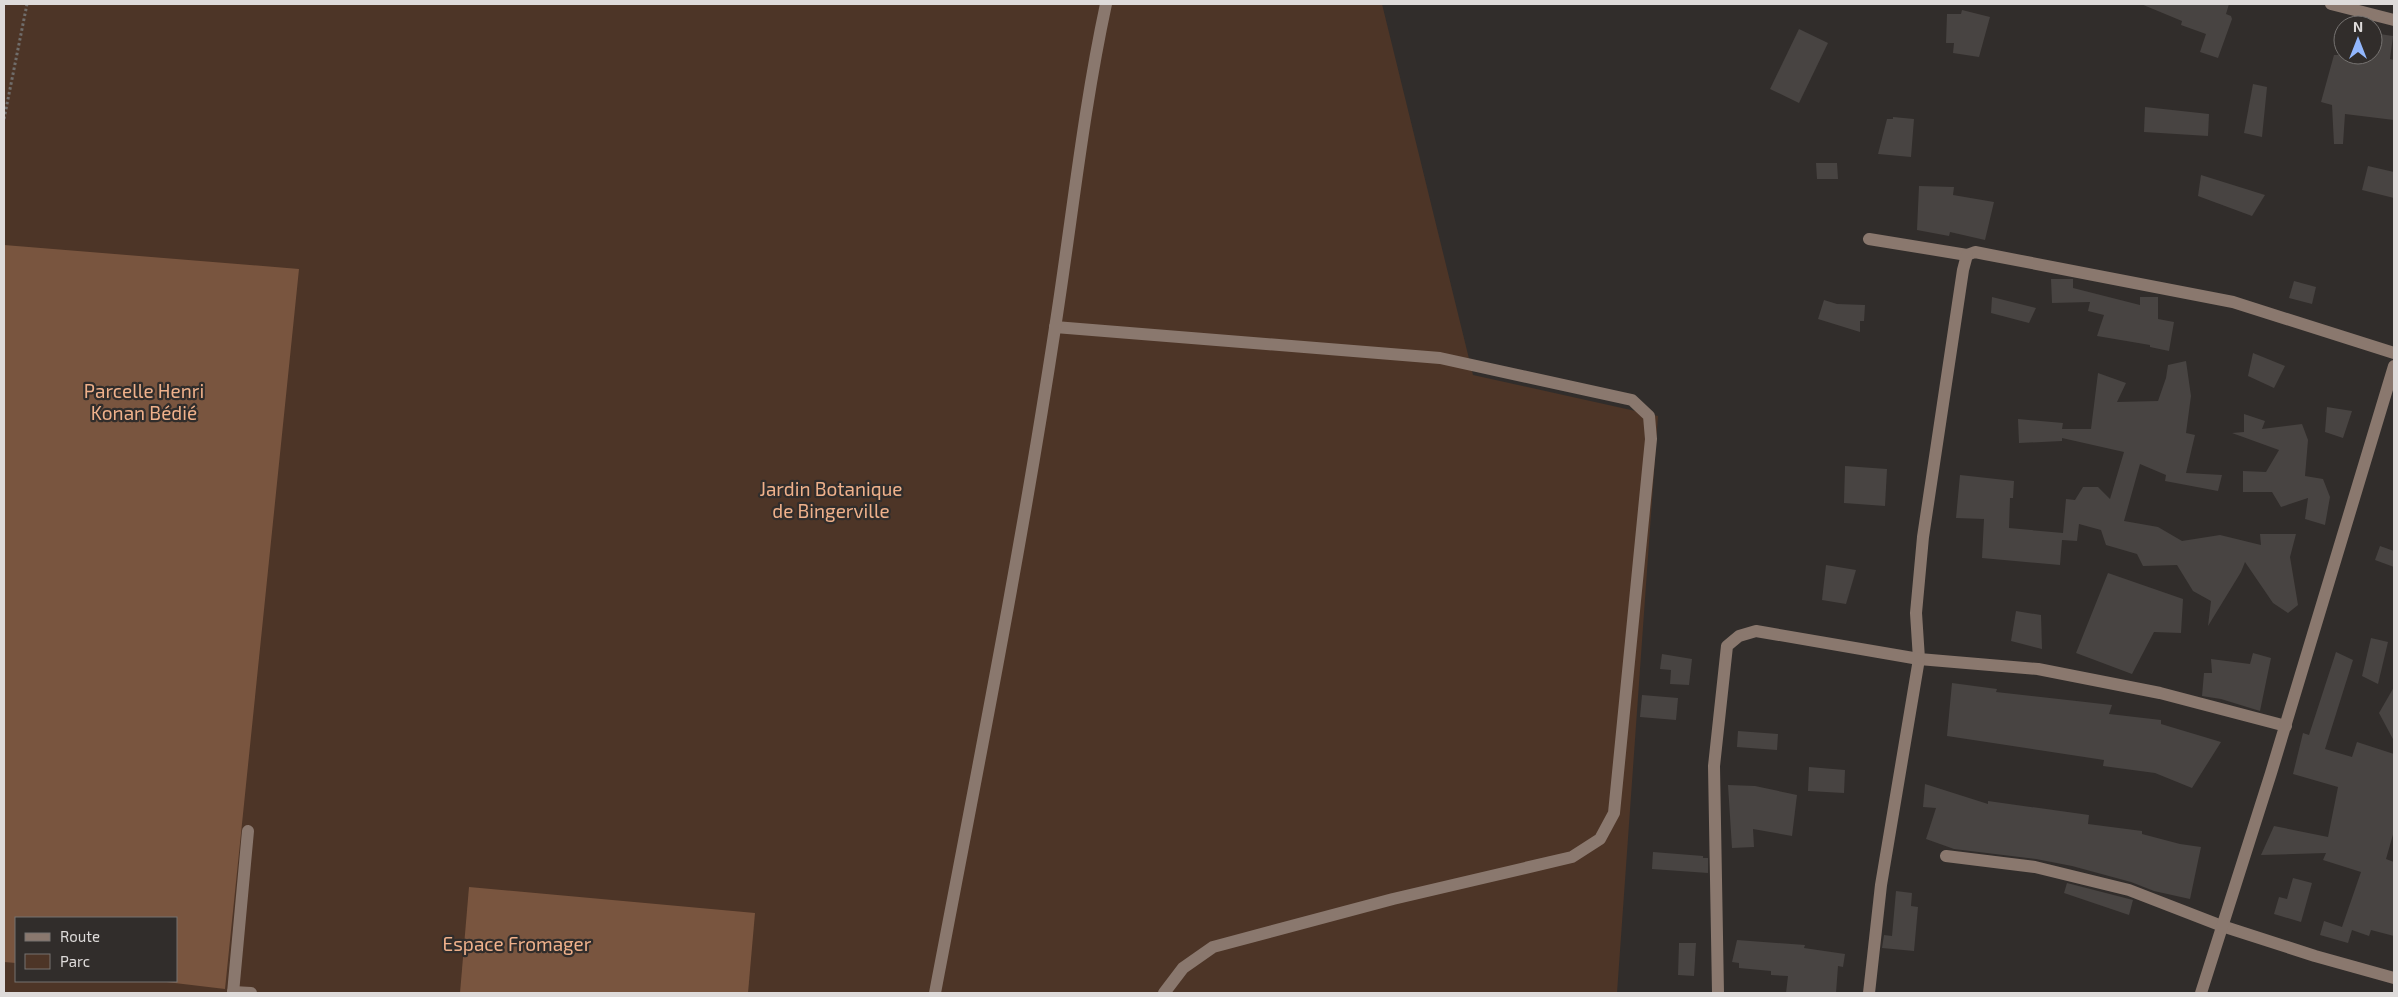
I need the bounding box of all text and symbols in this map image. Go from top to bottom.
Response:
north arrow [2333,15,2383,65]
text: N [2353,18,2363,35]
park label: Parcelle Henri Konan Bédié [84,379,204,424]
park label: Jardin Botanique de Bingerville [759,477,903,522]
legend [15,917,178,982]
text: Route [60,927,100,945]
park label: Espace Fromager [443,932,592,955]
text: Parc [60,952,90,970]

